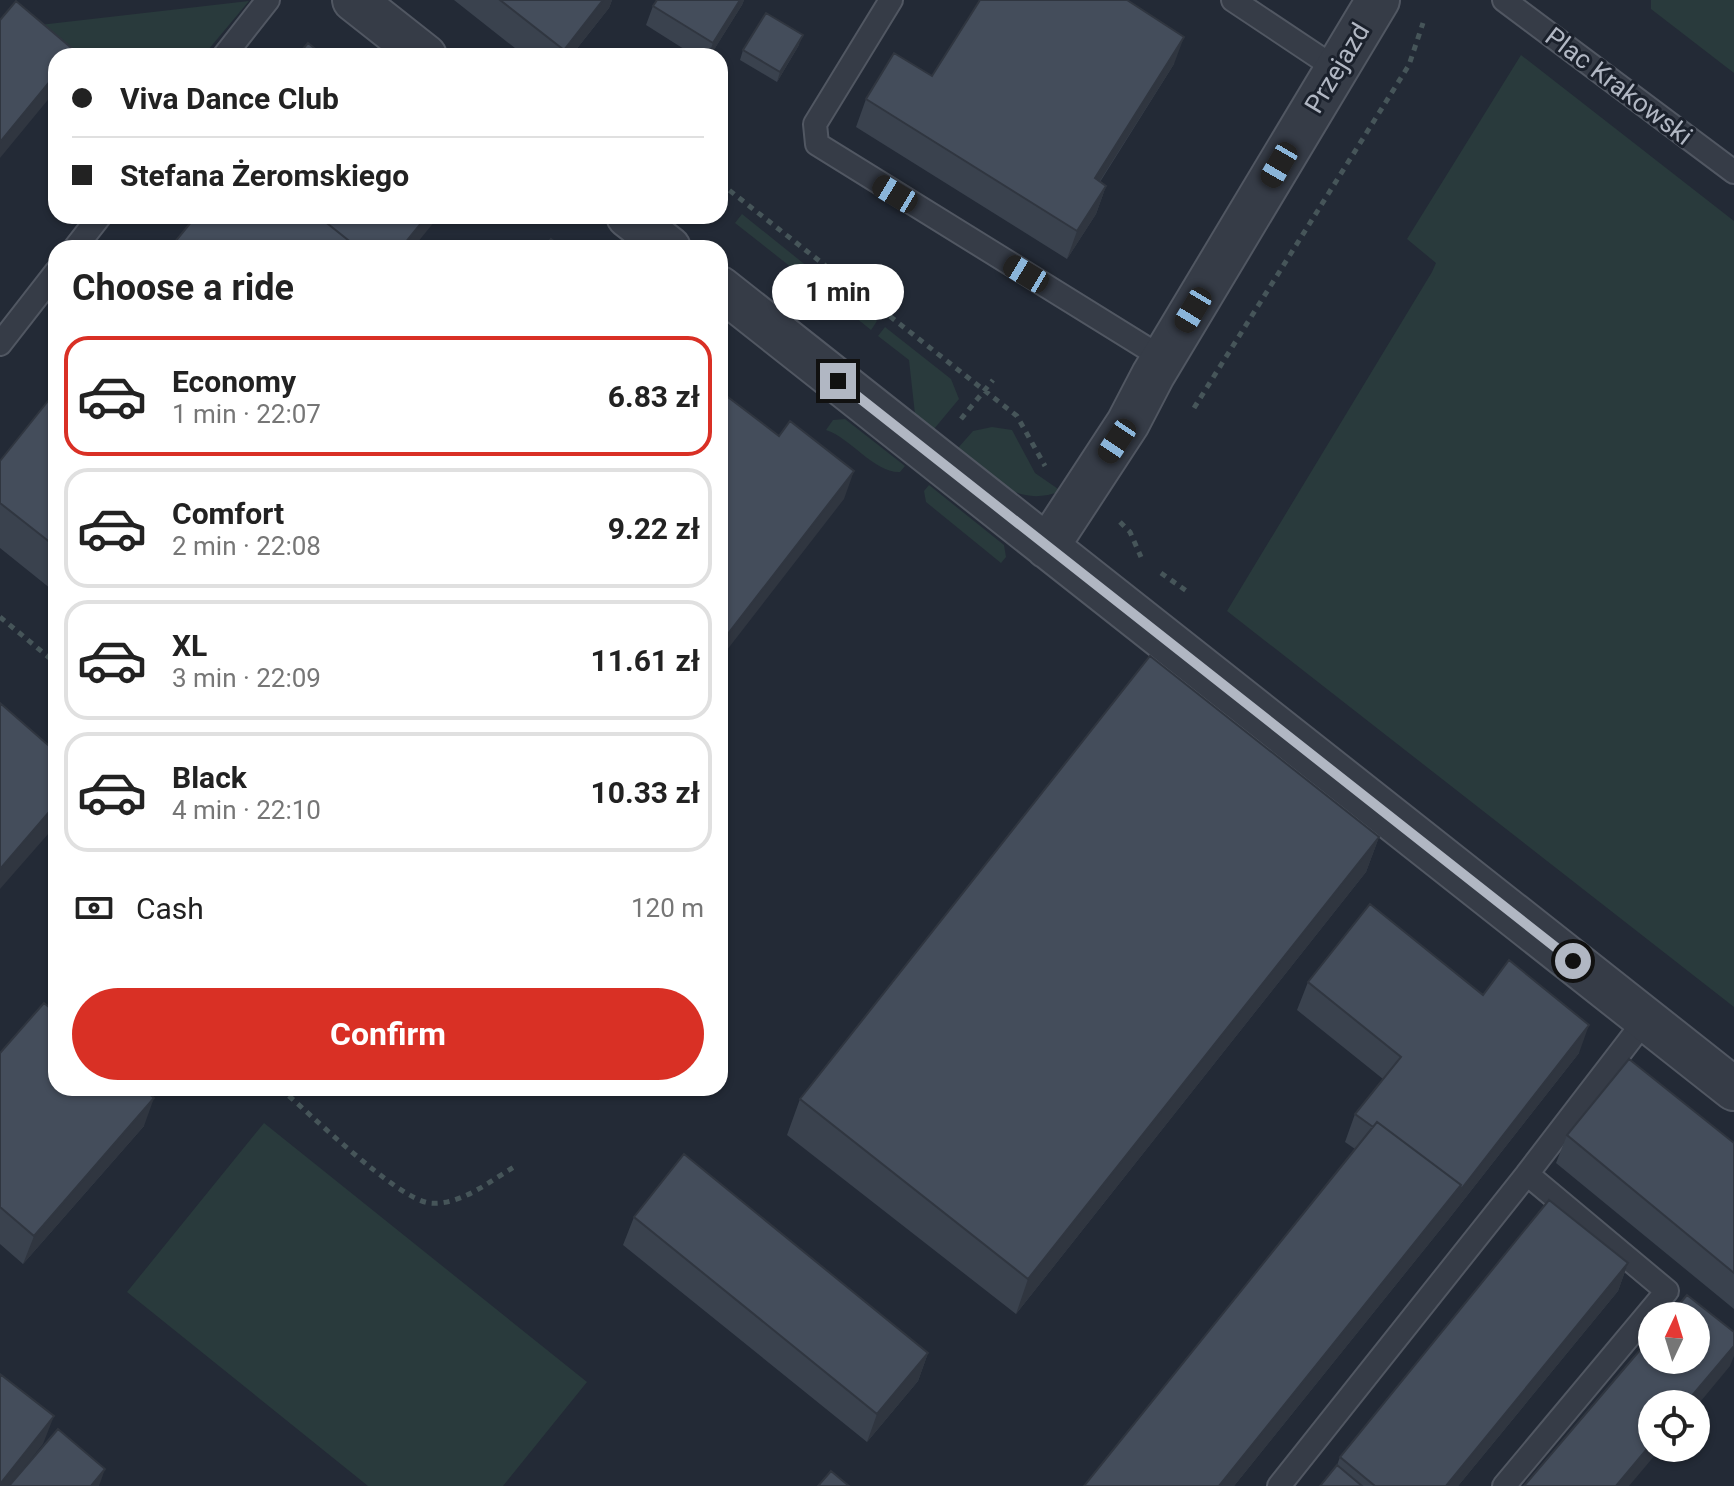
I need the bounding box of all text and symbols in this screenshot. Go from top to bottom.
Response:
street label: Przejazd [1299,18,1375,118]
street label: Plac Krakowski [1540,21,1698,151]
text: Viva Dance Club [120,81,339,116]
car [1257,138,1301,192]
text: Stefana Żeromskiego [120,158,409,193]
car [868,171,922,217]
car [999,251,1053,297]
callout: 1 min [772,265,904,321]
text: Choose a ride [72,267,294,309]
text: 1 min [805,277,871,307]
car [1170,283,1216,337]
icon: car [76,360,148,432]
route end [820,363,856,399]
text: Economy [172,364,296,399]
text: 6.83 zł [608,379,700,414]
text: 1 min · 22:07 [172,399,321,429]
car [1094,414,1140,468]
icon: car [76,492,148,564]
text: Comfort [172,496,284,531]
text: 9.22 zł [608,511,700,546]
text: 2 min · 22:08 [172,531,321,561]
icon: car [76,624,148,696]
text: XL [172,628,207,663]
text: 11.61 zł [591,643,700,678]
text: 3 min · 22:09 [172,663,321,693]
icon: car [76,756,148,828]
text: Black [172,760,247,795]
text: 10.33 zł [591,775,700,810]
text: 4 min · 22:10 [172,795,321,825]
icon: cash [72,886,116,930]
text: Cash [136,891,204,926]
text: 120 m [631,893,704,923]
route start [1555,943,1591,979]
button: Confirm [72,988,704,1080]
north arrow [1638,1302,1710,1374]
map controls [1638,1302,1710,1462]
button: locate [1638,1390,1710,1462]

